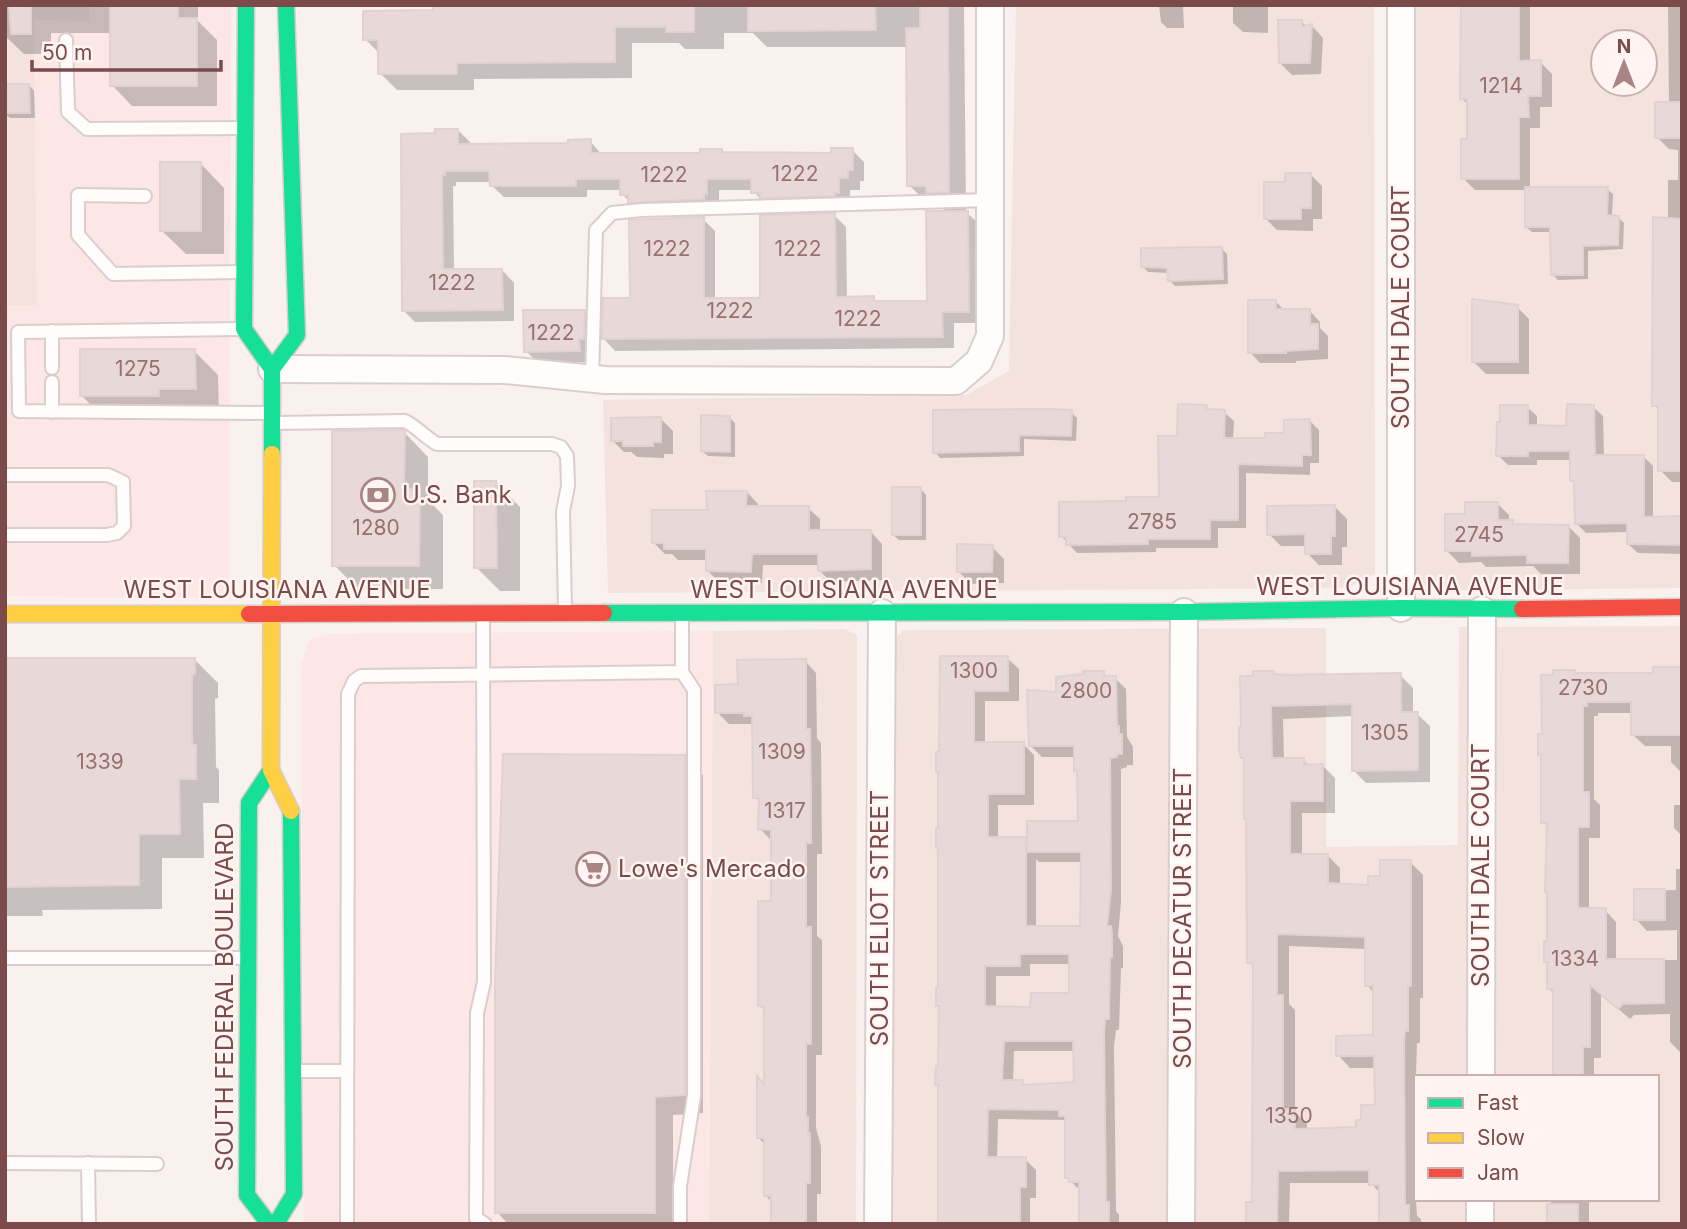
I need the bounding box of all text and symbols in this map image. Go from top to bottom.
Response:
scale bar [32,28,220,72]
north arrow [1589,28,1659,98]
text: N [1617,35,1631,58]
text: 50 m [42,40,92,65]
house number: 1214 [1479,73,1523,98]
house number: 1222 [772,161,818,186]
house number: 1222 [641,162,687,187]
street label: SOUTH DALE COURT [1386,185,1415,429]
house number: 1222 [644,236,690,261]
house number: 1222 [775,236,821,261]
house number: 1222 [429,270,475,295]
house number: 1222 [707,298,753,323]
house number: 1222 [835,306,881,331]
house number: 1222 [528,320,574,345]
house number: 1275 [115,356,161,381]
bank icon: U.S. Bank [359,476,397,514]
place label: U.S. Bank [402,480,512,509]
house number: 2785 [1127,509,1177,534]
house number: 1280 [352,515,400,540]
house number: 2745 [1454,522,1504,547]
street label: WEST LOUISIANA AVENUE [1256,572,1564,601]
street label: WEST LOUISIANA AVENUE [123,575,431,604]
street label: WEST LOUISIANA AVENUE [690,575,998,604]
house number: 1300 [950,658,998,683]
house number: 2730 [1558,675,1608,700]
house number: 2800 [1060,678,1112,703]
house number: 1305 [1361,720,1409,745]
house number: 1309 [758,739,806,764]
street label: SOUTH DALE COURT [1466,743,1495,987]
house number: 1339 [76,749,124,774]
street label: SOUTH DECATUR STREET [1168,767,1197,1069]
street label: SOUTH ELIOT STREET [865,790,894,1046]
house number: 1317 [764,798,806,823]
street label: SOUTH FEDERAL BOULEVARD [210,823,239,1171]
supermarket icon: Lowe's Mercado [574,850,612,888]
place label: Lowe's Mercado [618,854,806,883]
house number: 1334 [1551,946,1599,971]
legend [1414,1075,1659,1201]
text: Fast [1477,1090,1519,1115]
house number: 1350 [1265,1103,1313,1128]
text: Slow [1477,1125,1525,1150]
text: Jam [1477,1160,1519,1185]

